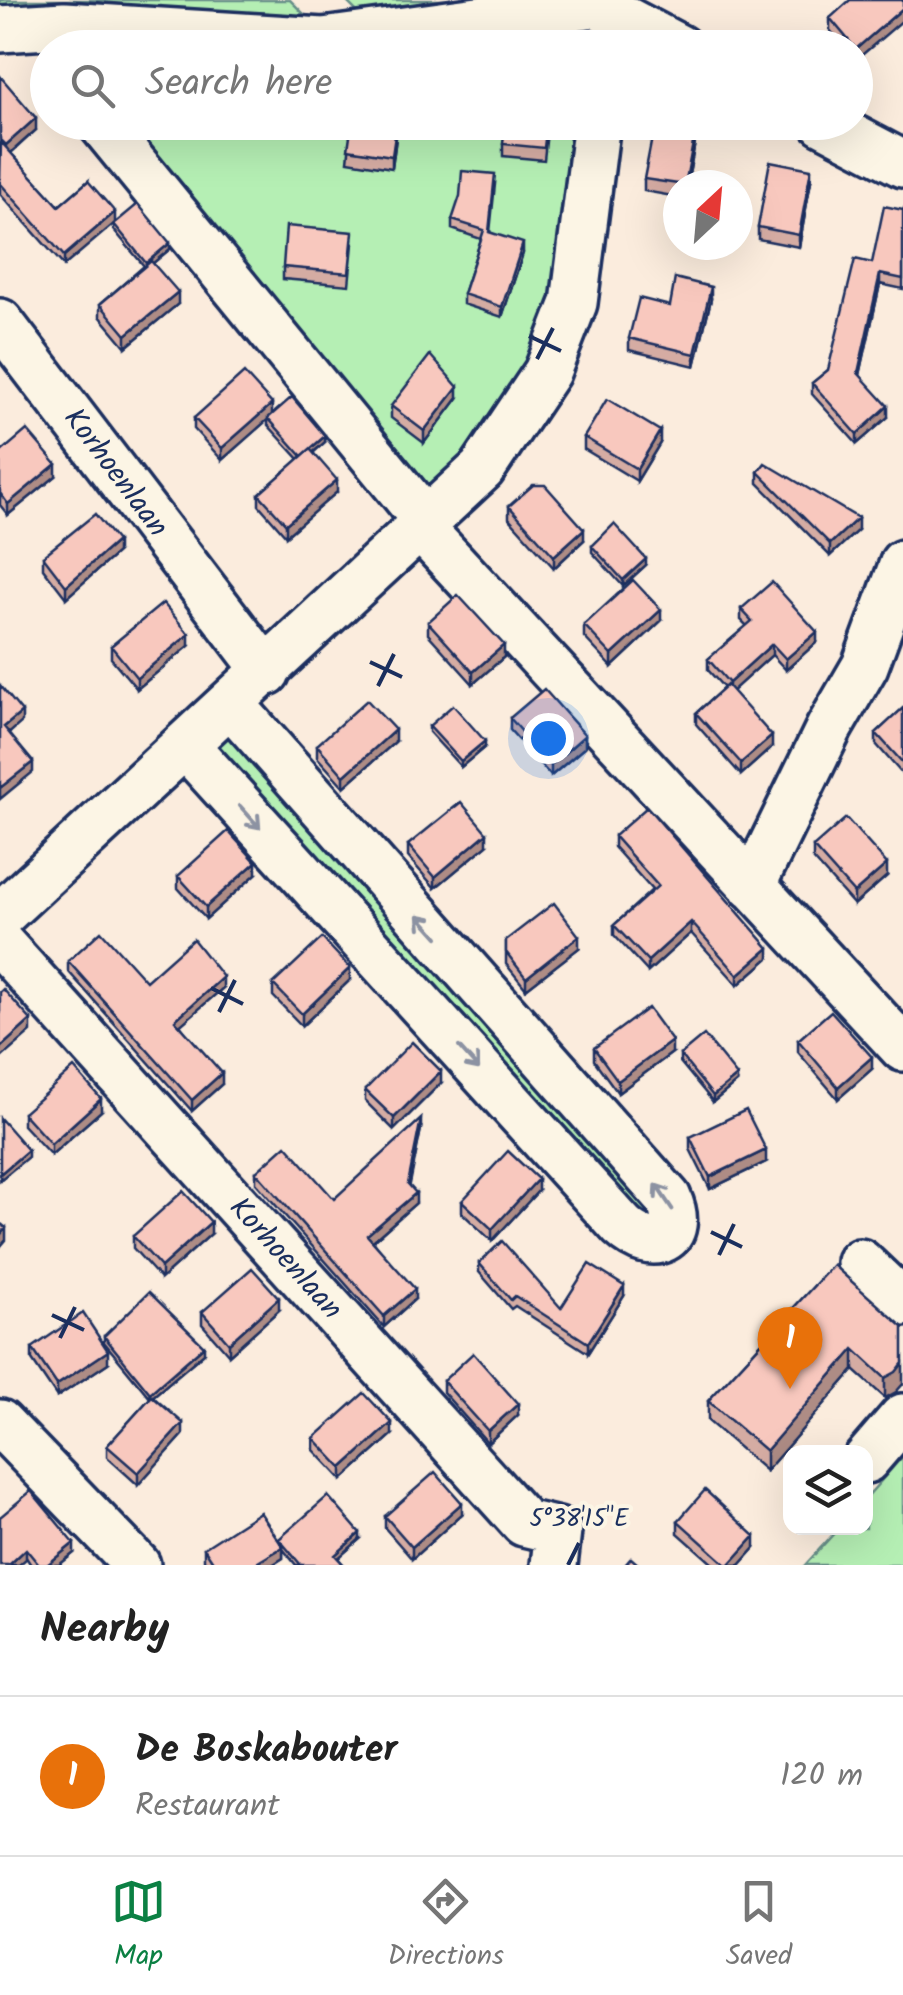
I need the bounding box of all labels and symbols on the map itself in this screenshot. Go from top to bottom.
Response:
north arrow [663,170,753,260]
street label: Korhoenlaan [50,398,180,548]
your location [523,713,574,764]
one-way arrow [239,804,262,829]
one-way arrow [416,914,439,939]
one-way arrow [457,1045,480,1070]
one-way arrow [654,1183,675,1211]
street label: Korhoenlaan [216,1187,354,1331]
pin: 1 [758,1306,822,1389]
text: 5°38'15"E [529,1499,630,1539]

